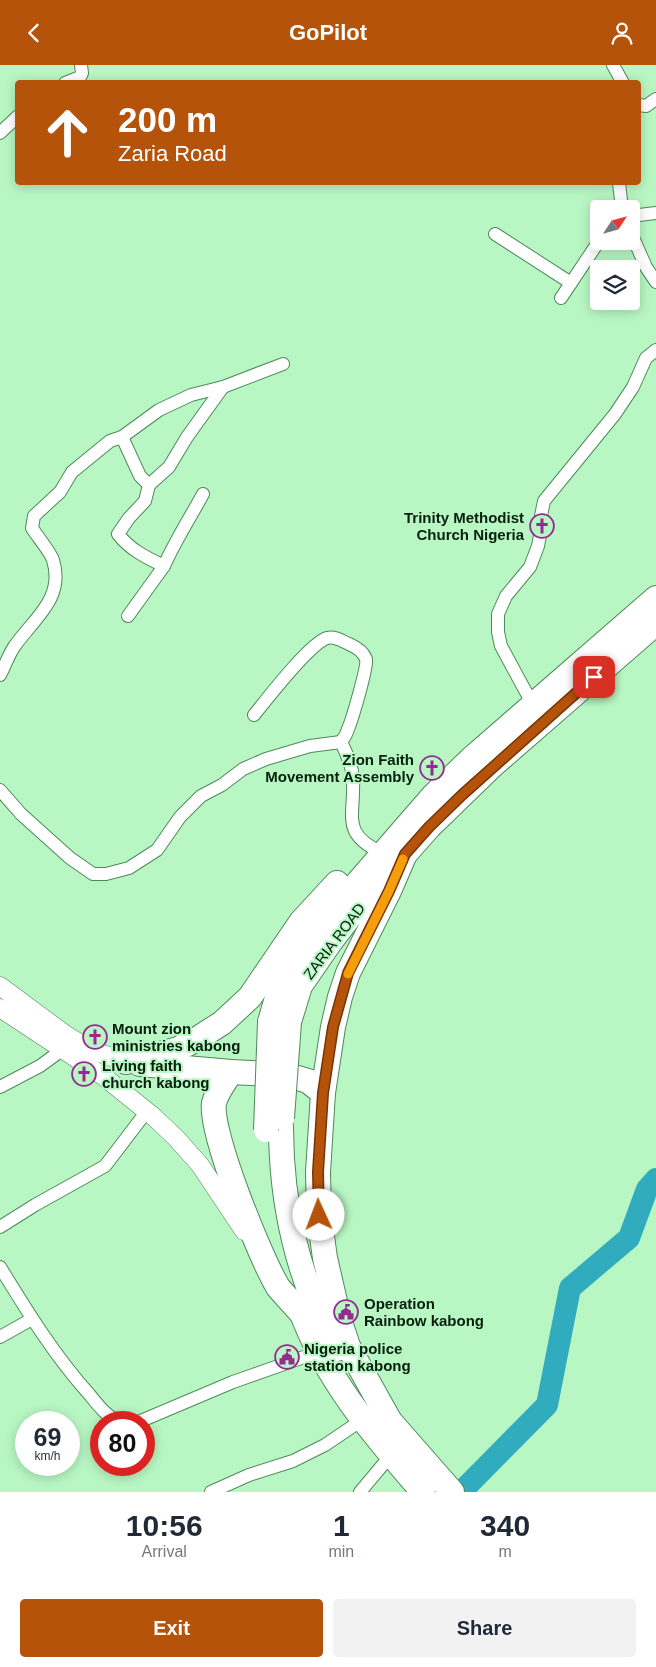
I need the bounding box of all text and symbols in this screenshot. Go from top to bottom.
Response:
icon: back [20,19,48,47]
icon: person [608,19,636,47]
text: GoPilot [289,20,367,45]
icon: ahead [35,100,100,165]
text: 200 m [118,100,217,139]
text: Zaria Road [118,141,227,166]
north arrow [590,200,640,250]
map controls [590,200,640,310]
button: layers [590,260,640,310]
place label: Trinity Methodist Church Nigeria [404,509,525,543]
church icon: Trinity Methodist Church Nigeria [529,513,555,539]
pin [573,656,615,698]
icon: arrive [580,663,608,691]
place label: Zion Faith Movement Assembly [265,751,415,785]
church icon: Zion Faith Movement Assembly [419,755,445,781]
street label: ZARIA ROAD [300,899,368,982]
place label: Mount zion ministries kabong [112,1020,240,1054]
church icon: Mount zion ministries kabong [82,1024,108,1050]
place label: Living faith church kabong [102,1057,210,1091]
church icon: Living faith church kabong [71,1061,97,1087]
position arrow [292,1188,344,1240]
place label: Operation Rainbow kabong [364,1295,484,1329]
public building icon: Operation Rainbow kabong [333,1299,359,1325]
place label: Nigeria police station kabong [304,1340,411,1374]
public building icon: Nigeria police station kabong [274,1344,300,1370]
speed limit sign: 80 [90,1411,155,1476]
text: 69 [34,1423,61,1451]
text: km/h [34,1449,61,1463]
text: 10:56 [126,1509,203,1542]
text: 1 [333,1509,350,1542]
text: 340 [480,1509,530,1542]
text: Arrival [142,1543,187,1560]
text: min [328,1543,354,1560]
text: m [498,1543,512,1560]
button: Exit [20,1599,323,1657]
button: Share [333,1599,636,1657]

